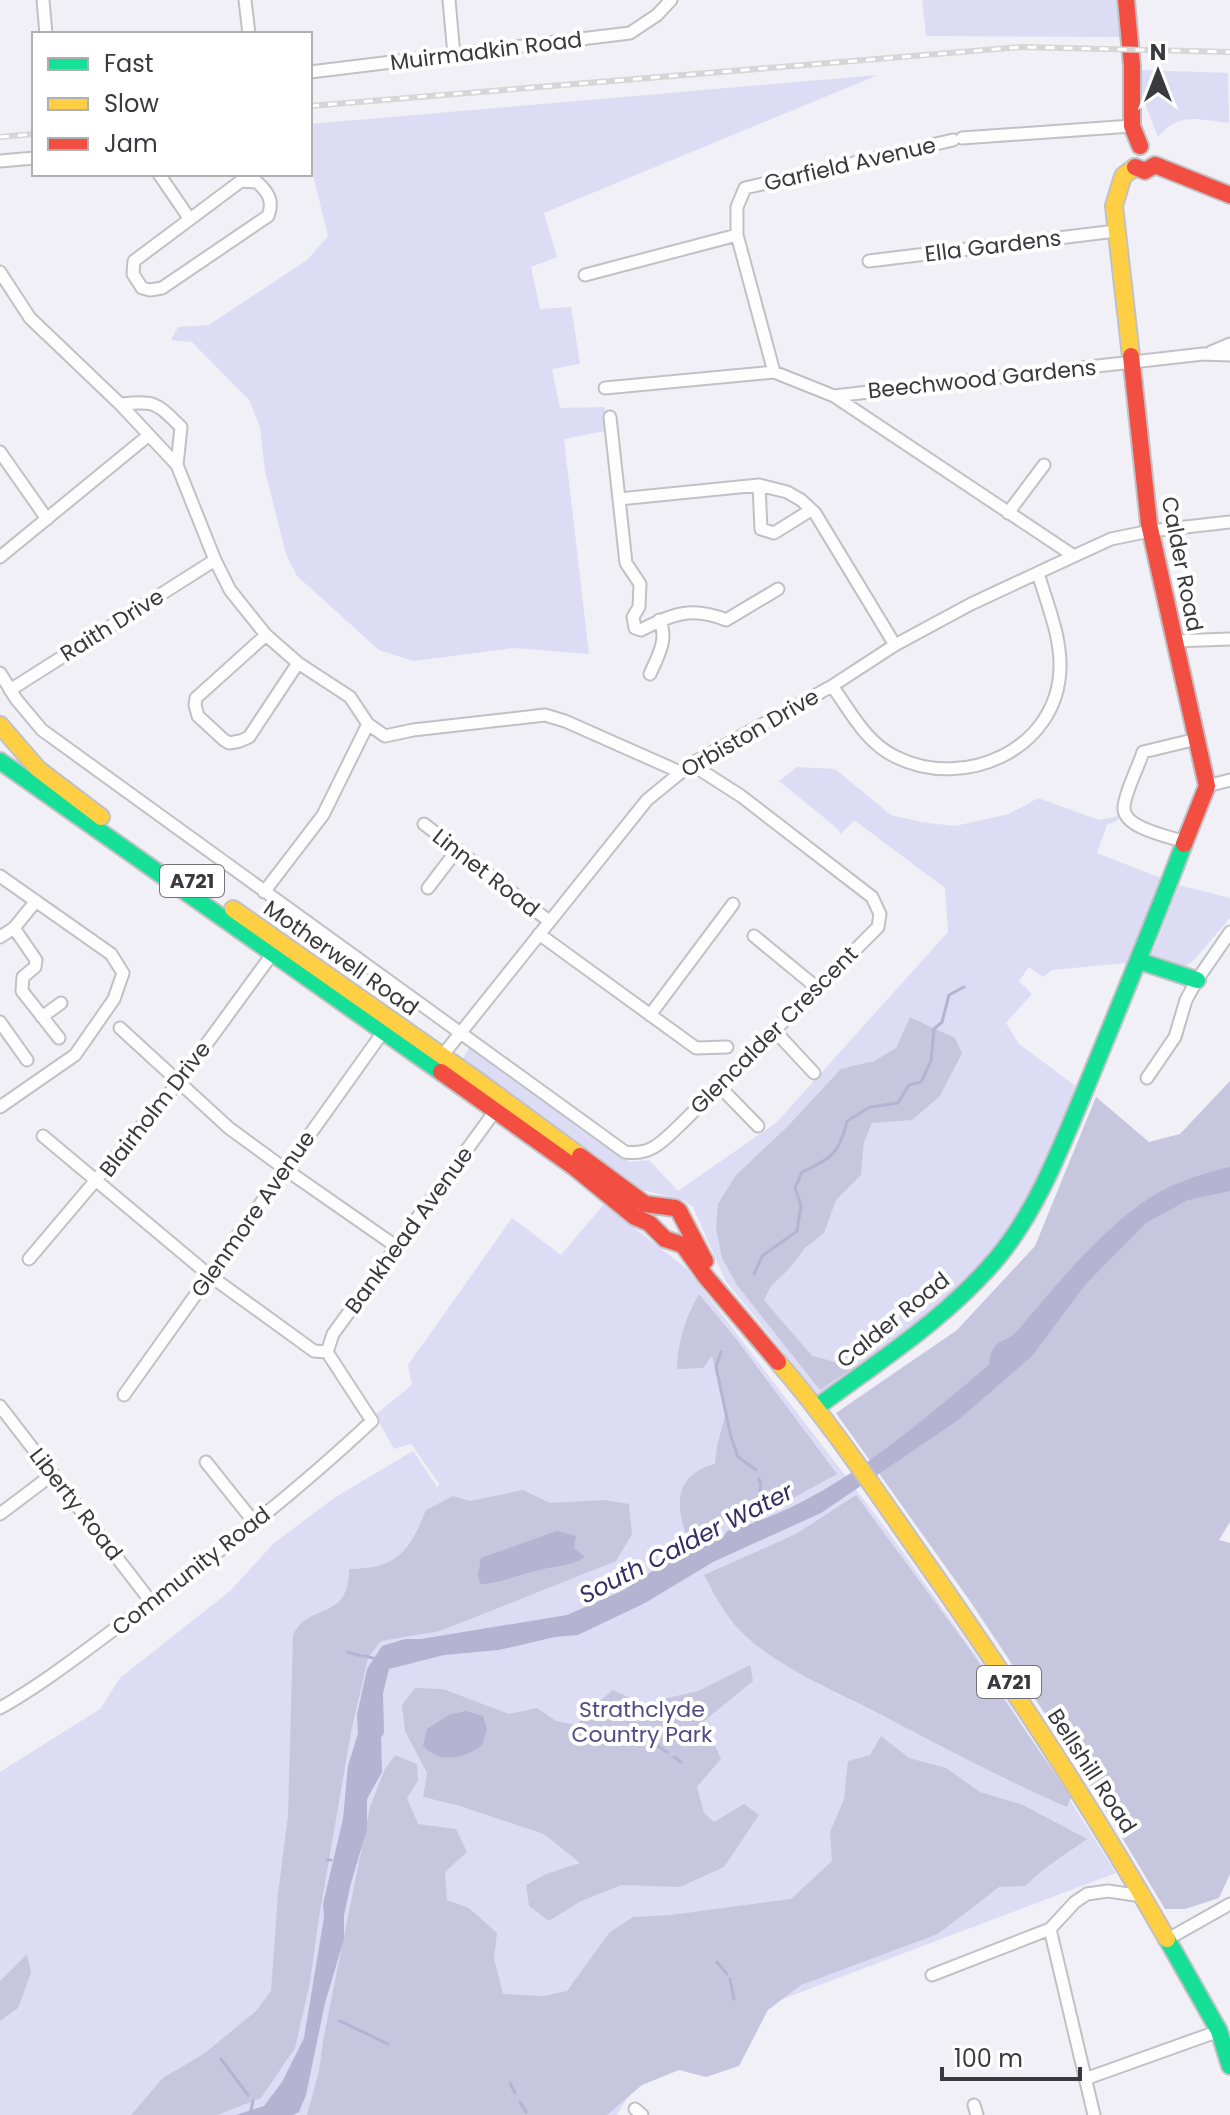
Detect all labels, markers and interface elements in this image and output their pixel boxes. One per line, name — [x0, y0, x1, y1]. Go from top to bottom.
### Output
street label: Muirmadkin Road — [388, 24, 584, 78]
legend — [32, 32, 312, 176]
north arrow — [1118, 32, 1198, 112]
text: N — [1150, 37, 1166, 68]
text: Fast — [104, 47, 154, 80]
text: Slow — [104, 87, 159, 120]
text: Jam — [104, 127, 158, 160]
street label: Garfield Avenue — [761, 129, 939, 199]
street label: Ella Gardens — [923, 222, 1063, 270]
street label: Beechwood Gardens — [866, 352, 1098, 406]
street label: Calder Road — [1154, 494, 1210, 634]
street label: Raith Drive — [54, 581, 170, 669]
street label: Orbiston Drive — [675, 681, 825, 785]
street label: Linnet Road — [426, 821, 546, 925]
road number: A721 — [160, 865, 224, 897]
street label: Motherwell Road — [257, 893, 425, 1023]
street label: Glencalder Crescent — [683, 939, 865, 1121]
street label: Blairholm Drive — [92, 1035, 218, 1183]
street label: Glenmore Avenue — [184, 1124, 322, 1304]
street label: Bankhead Avenue — [338, 1140, 480, 1320]
street label: Calder Road — [830, 1265, 956, 1375]
street label: Liberty Road — [22, 1441, 130, 1567]
water label: South Calder Water — [573, 1474, 800, 1611]
street label: Community Road — [105, 1499, 277, 1643]
road number: A721 — [977, 1666, 1041, 1698]
park label: Strathclyde Country Park — [572, 1694, 713, 1750]
street label: Bellshill Road — [1040, 1703, 1144, 1839]
scale bar — [942, 2031, 1080, 2081]
text: 100 m — [954, 2042, 1023, 2075]

